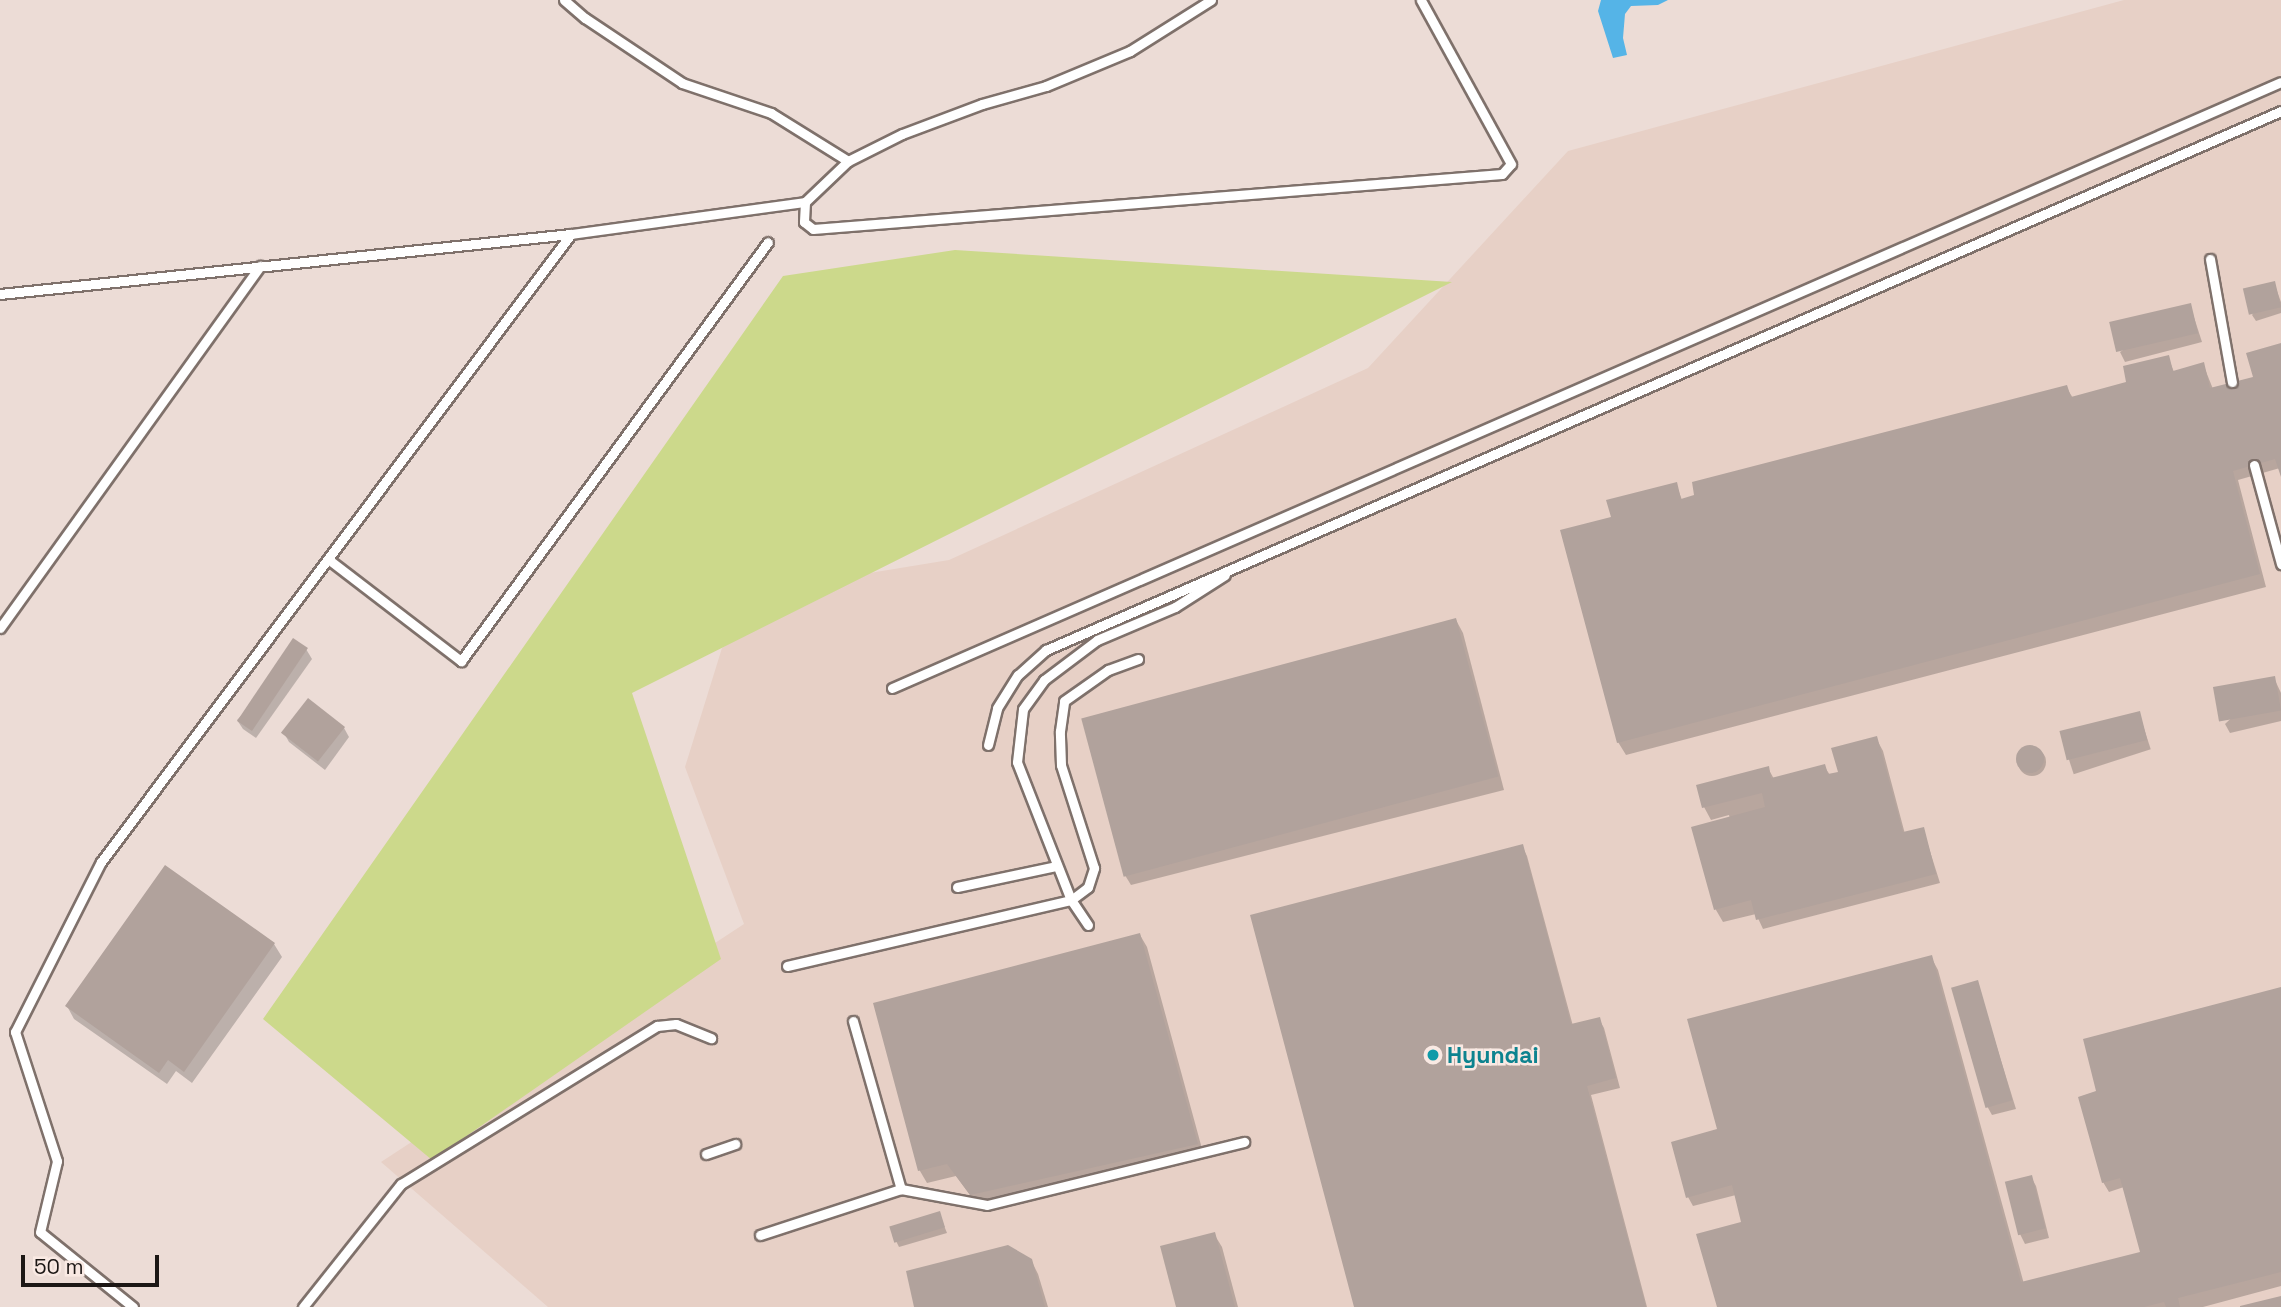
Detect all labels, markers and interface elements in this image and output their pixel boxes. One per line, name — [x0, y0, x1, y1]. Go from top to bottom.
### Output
place label: Hyundai — [1447, 1041, 1539, 1069]
marker: Hyundai — [1425, 1047, 1441, 1063]
scale bar — [24, 1240, 163, 1284]
text: 50 m — [34, 1253, 84, 1280]

